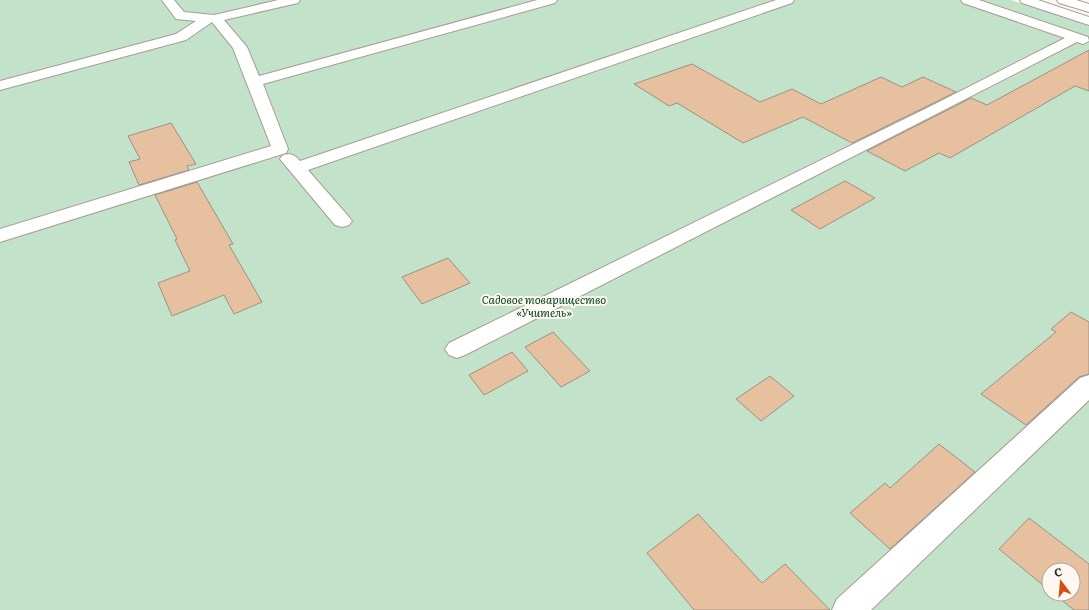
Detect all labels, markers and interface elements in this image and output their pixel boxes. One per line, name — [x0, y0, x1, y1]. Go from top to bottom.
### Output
park label: Садовое товарищество «Учитель» — [482, 291, 606, 320]
north arrow — [1041, 562, 1081, 602]
text: С — [1052, 563, 1064, 580]

